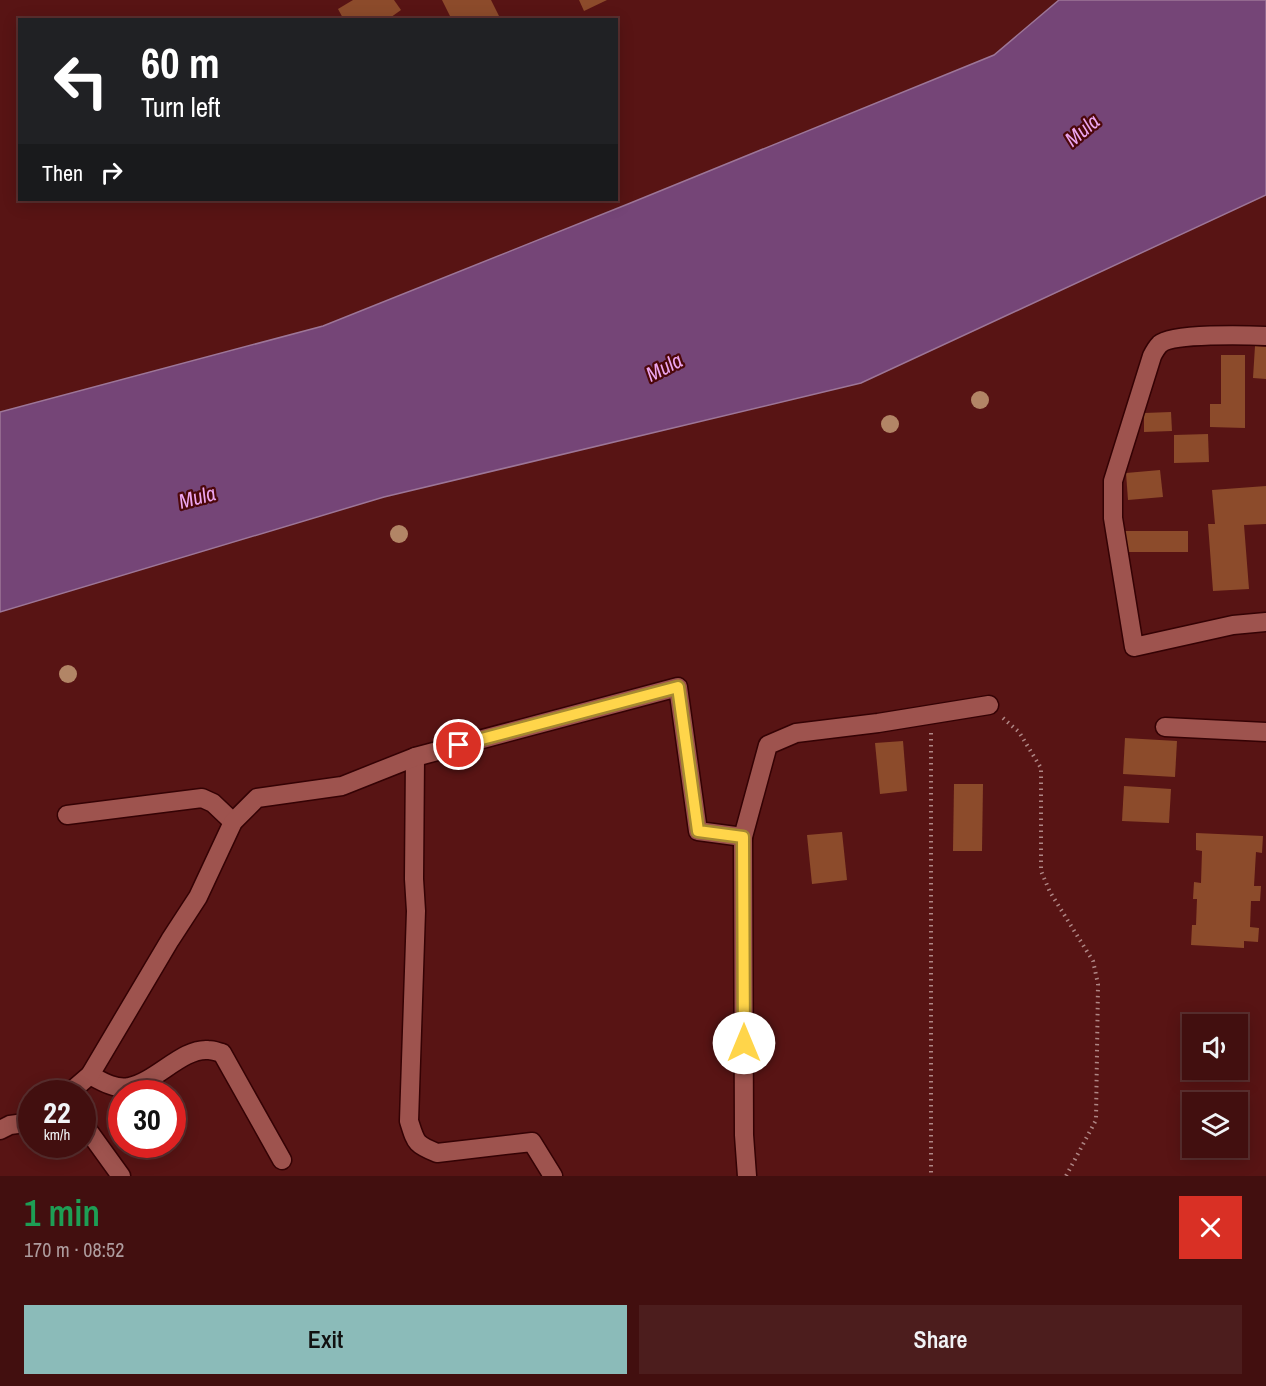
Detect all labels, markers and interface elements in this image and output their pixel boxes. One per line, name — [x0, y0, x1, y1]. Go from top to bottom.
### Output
text: 60 m — [141, 35, 220, 91]
icon: left — [42, 42, 120, 120]
text: Turn left — [141, 89, 220, 125]
water label: Mula — [1058, 107, 1106, 153]
icon: right — [95, 156, 128, 189]
text: Then — [42, 158, 83, 188]
water label: Mula — [641, 346, 687, 388]
water label: Mula — [175, 478, 219, 516]
pin — [433, 719, 484, 770]
icon: arrive — [442, 728, 475, 761]
position arrow — [712, 1011, 776, 1075]
map controls — [1182, 1014, 1248, 1158]
button: sound — [1182, 1014, 1248, 1080]
speed limit sign: 30 — [108, 1080, 186, 1158]
text: 22 — [43, 1092, 71, 1132]
button: layers — [1182, 1092, 1248, 1158]
text: km/h — [44, 1124, 70, 1145]
text: 1 min — [24, 1189, 100, 1237]
button: close — [1179, 1196, 1242, 1259]
text: 170 m · 08:52 — [24, 1236, 124, 1263]
button: Exit — [24, 1305, 627, 1374]
button: Share — [639, 1305, 1242, 1374]

